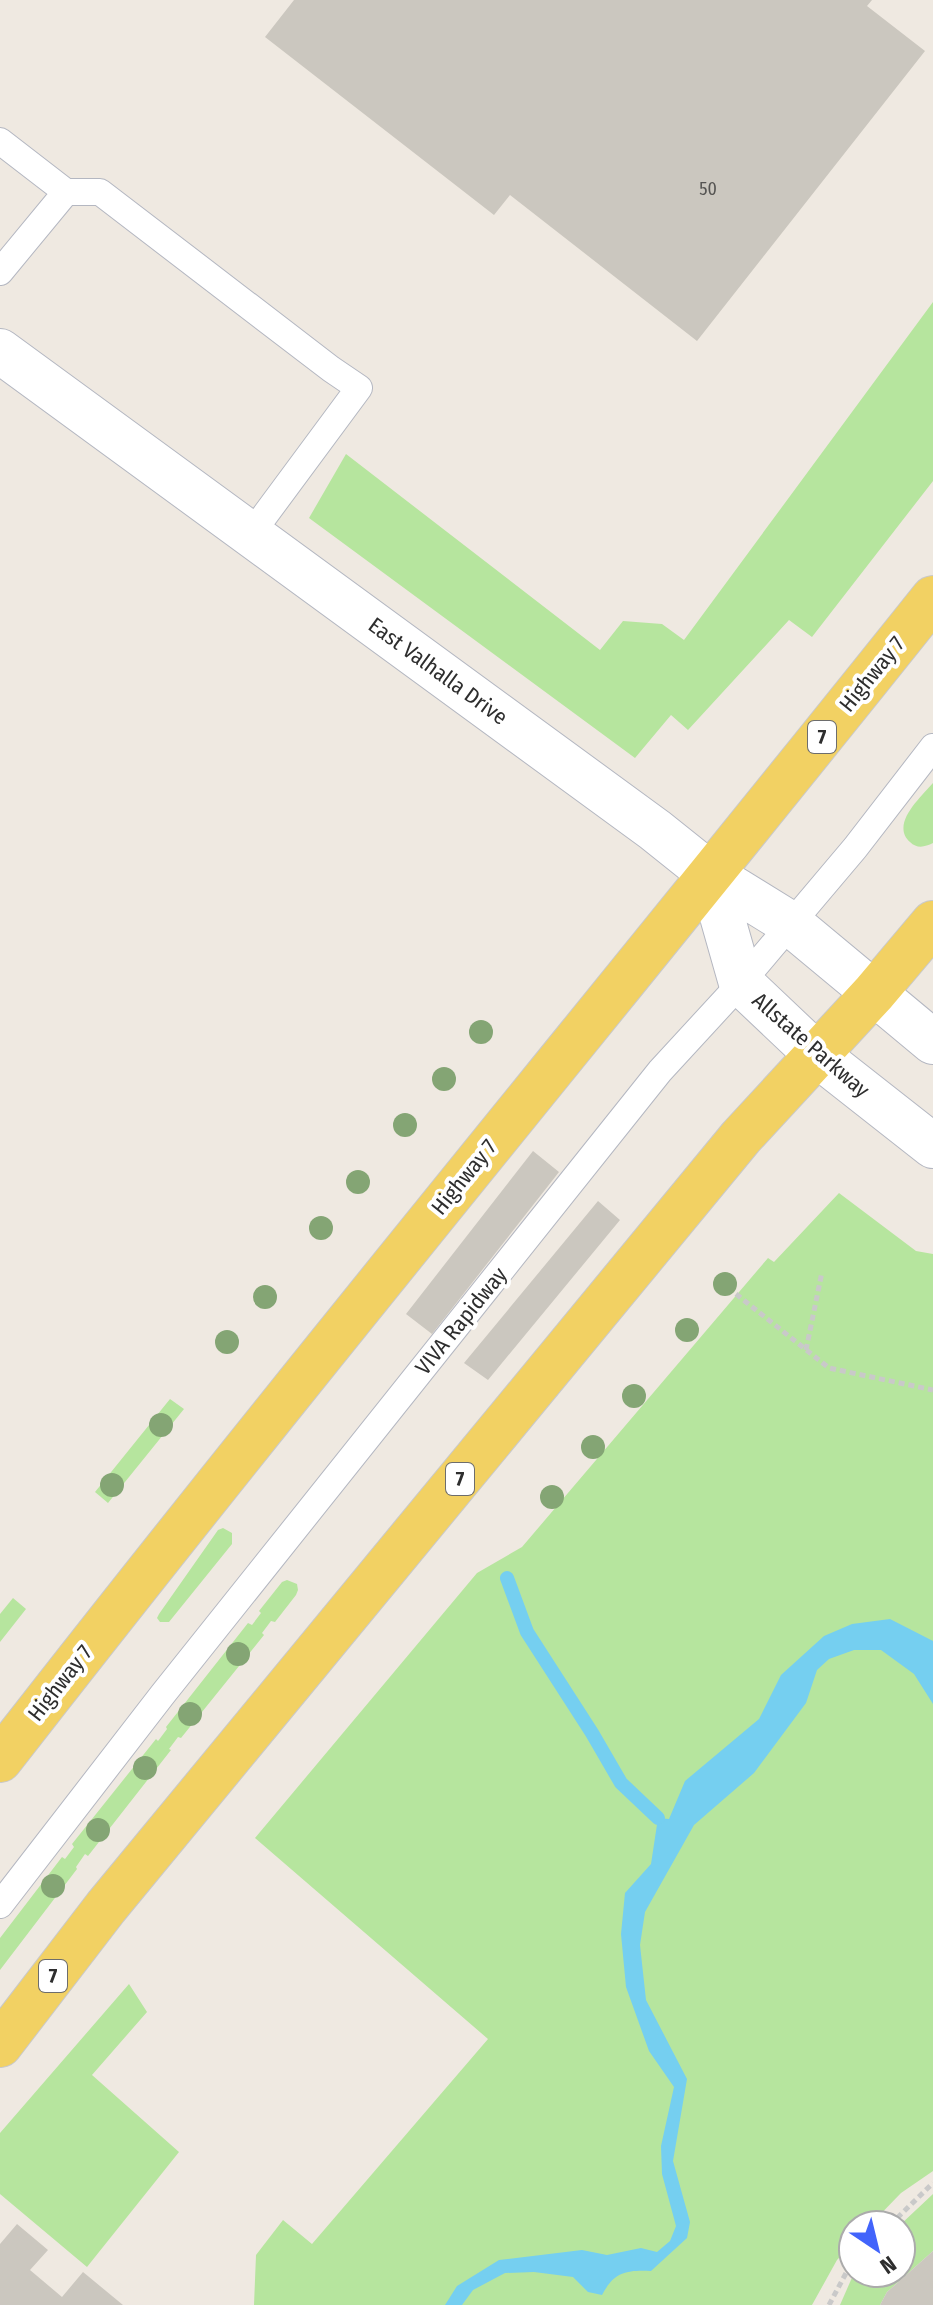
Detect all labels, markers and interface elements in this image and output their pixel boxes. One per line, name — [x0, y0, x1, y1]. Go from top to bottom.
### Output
house number: 50 — [699, 178, 717, 200]
street label: East Valhalla Drive — [363, 611, 513, 731]
street label: Highway 7 — [833, 631, 911, 717]
road number: 7 — [808, 721, 836, 753]
street label: Allstate Parkway — [747, 987, 875, 1103]
street label: Highway 7 — [425, 1134, 503, 1220]
street label: VIVA Rapidway — [409, 1262, 513, 1380]
road number: 7 — [446, 1463, 474, 1495]
street label: Highway 7 — [22, 1639, 98, 1726]
road number: 7 — [39, 1960, 67, 1992]
north arrow — [837, 2209, 917, 2289]
text: N — [875, 2250, 901, 2280]

